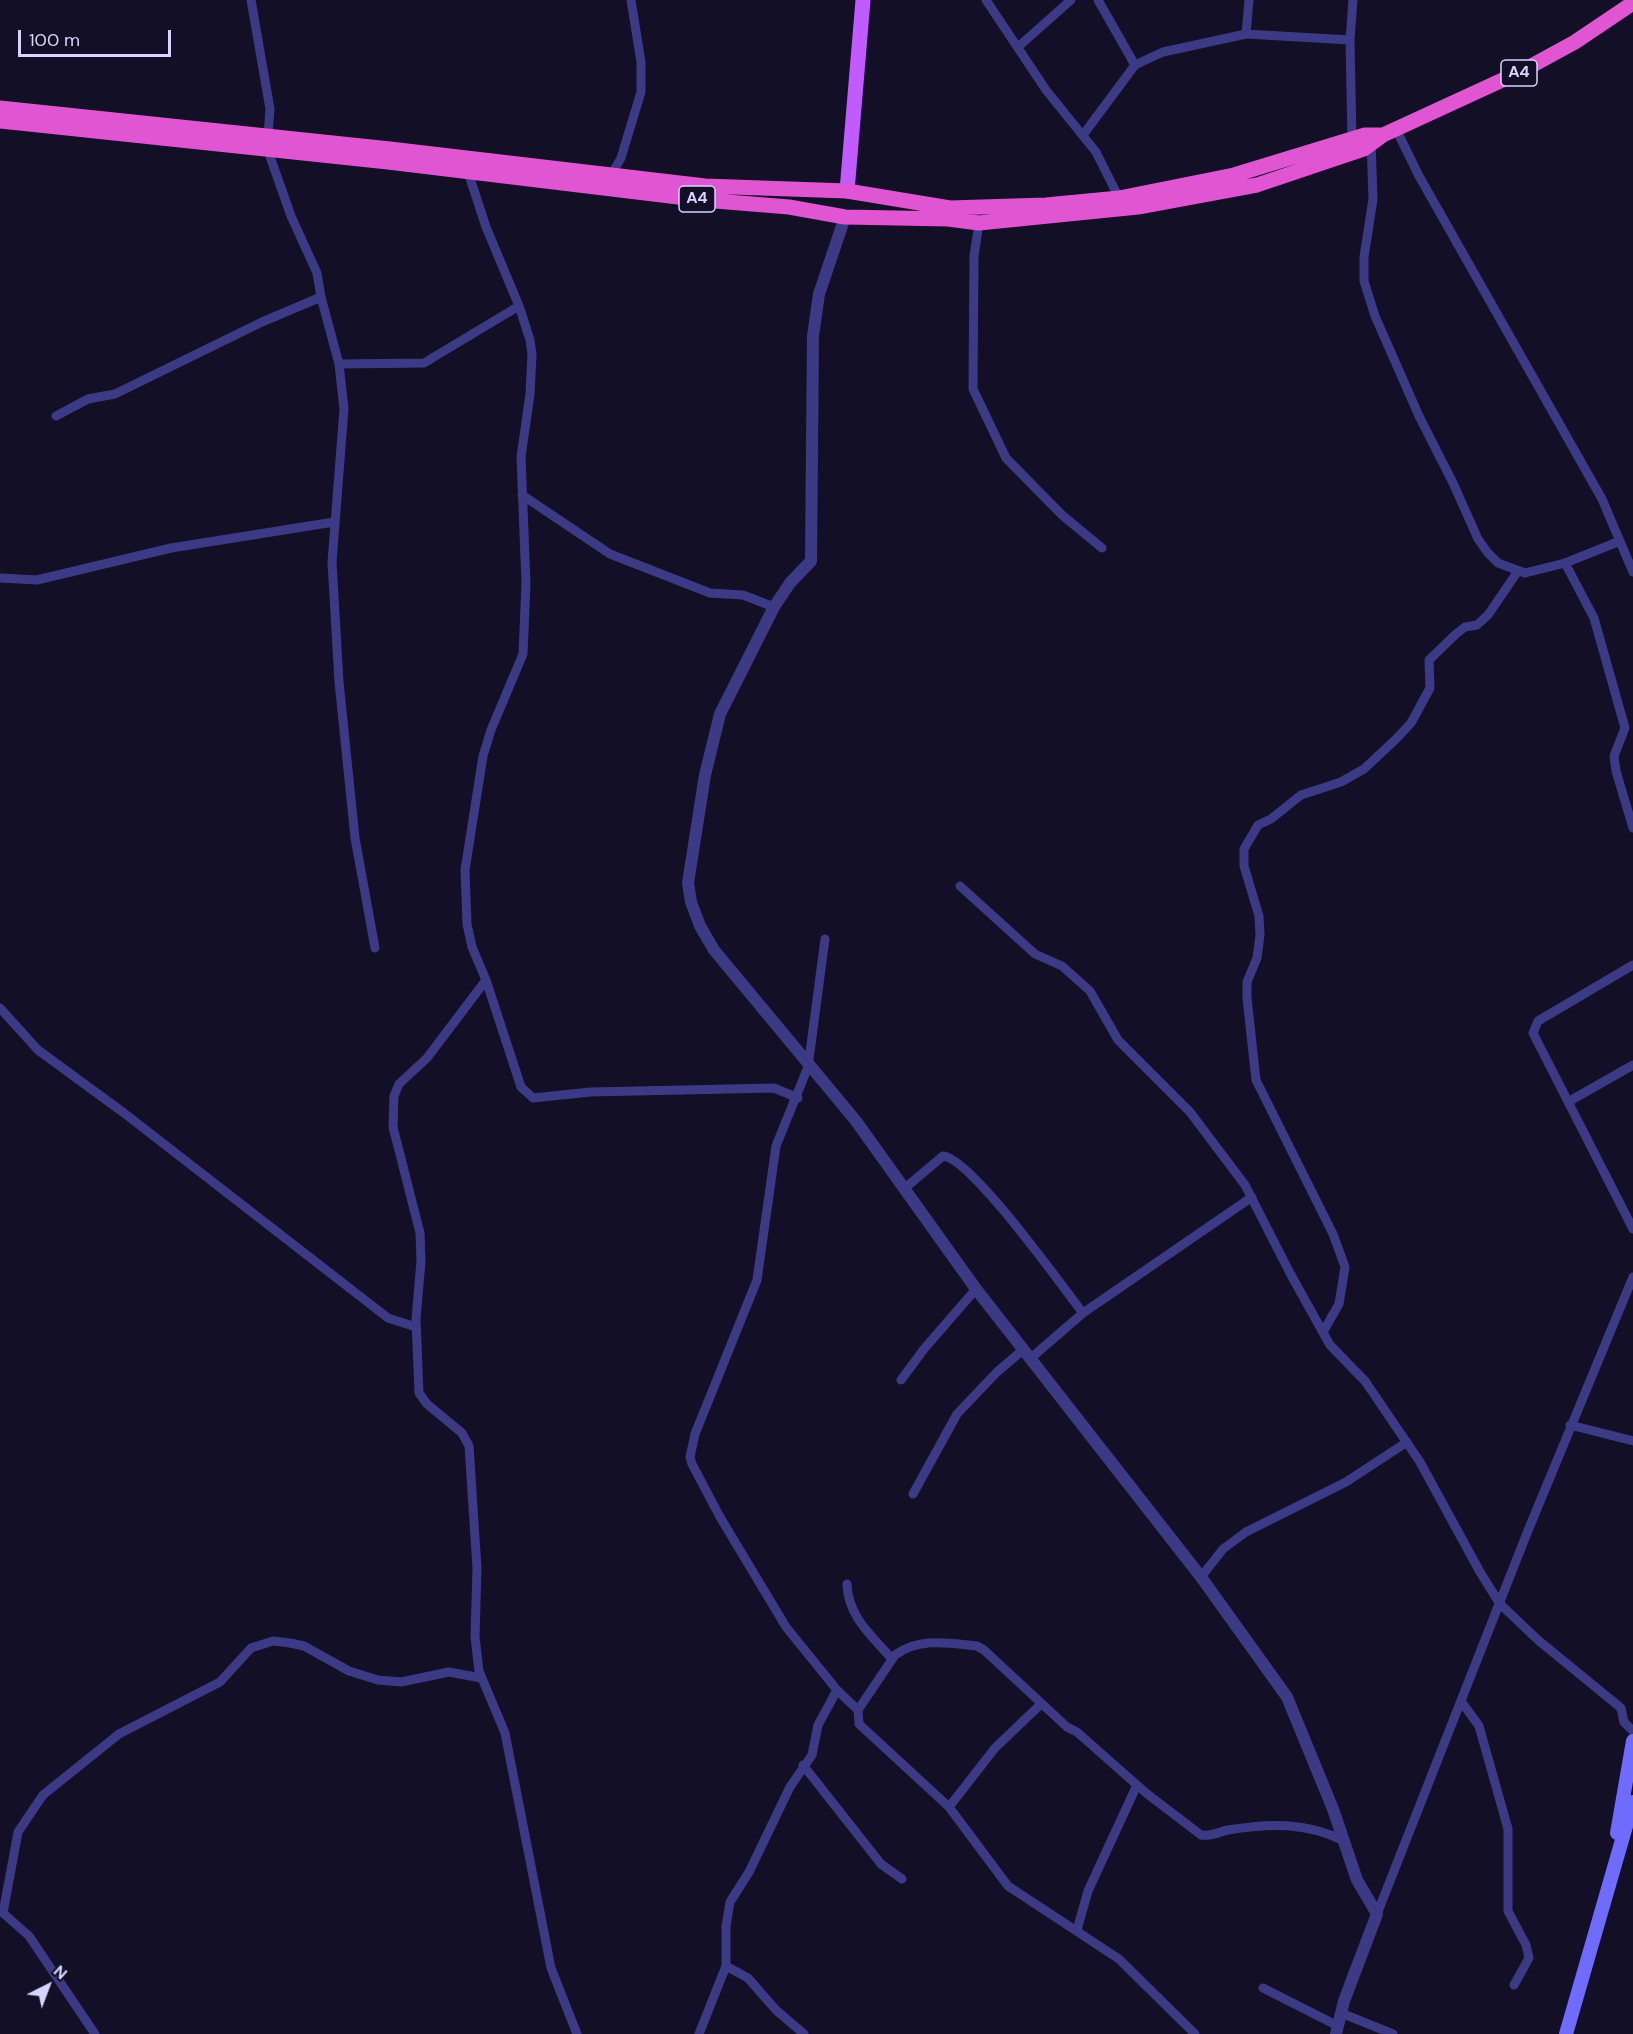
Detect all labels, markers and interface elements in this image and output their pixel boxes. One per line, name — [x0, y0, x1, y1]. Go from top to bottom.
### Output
scale bar — [21, 18, 174, 56]
text: 100 m — [29, 28, 80, 52]
road number: A4 — [1501, 60, 1537, 86]
road number: A4 — [679, 186, 715, 212]
north arrow — [18, 1956, 78, 2016]
text: N — [49, 1961, 72, 1984]

